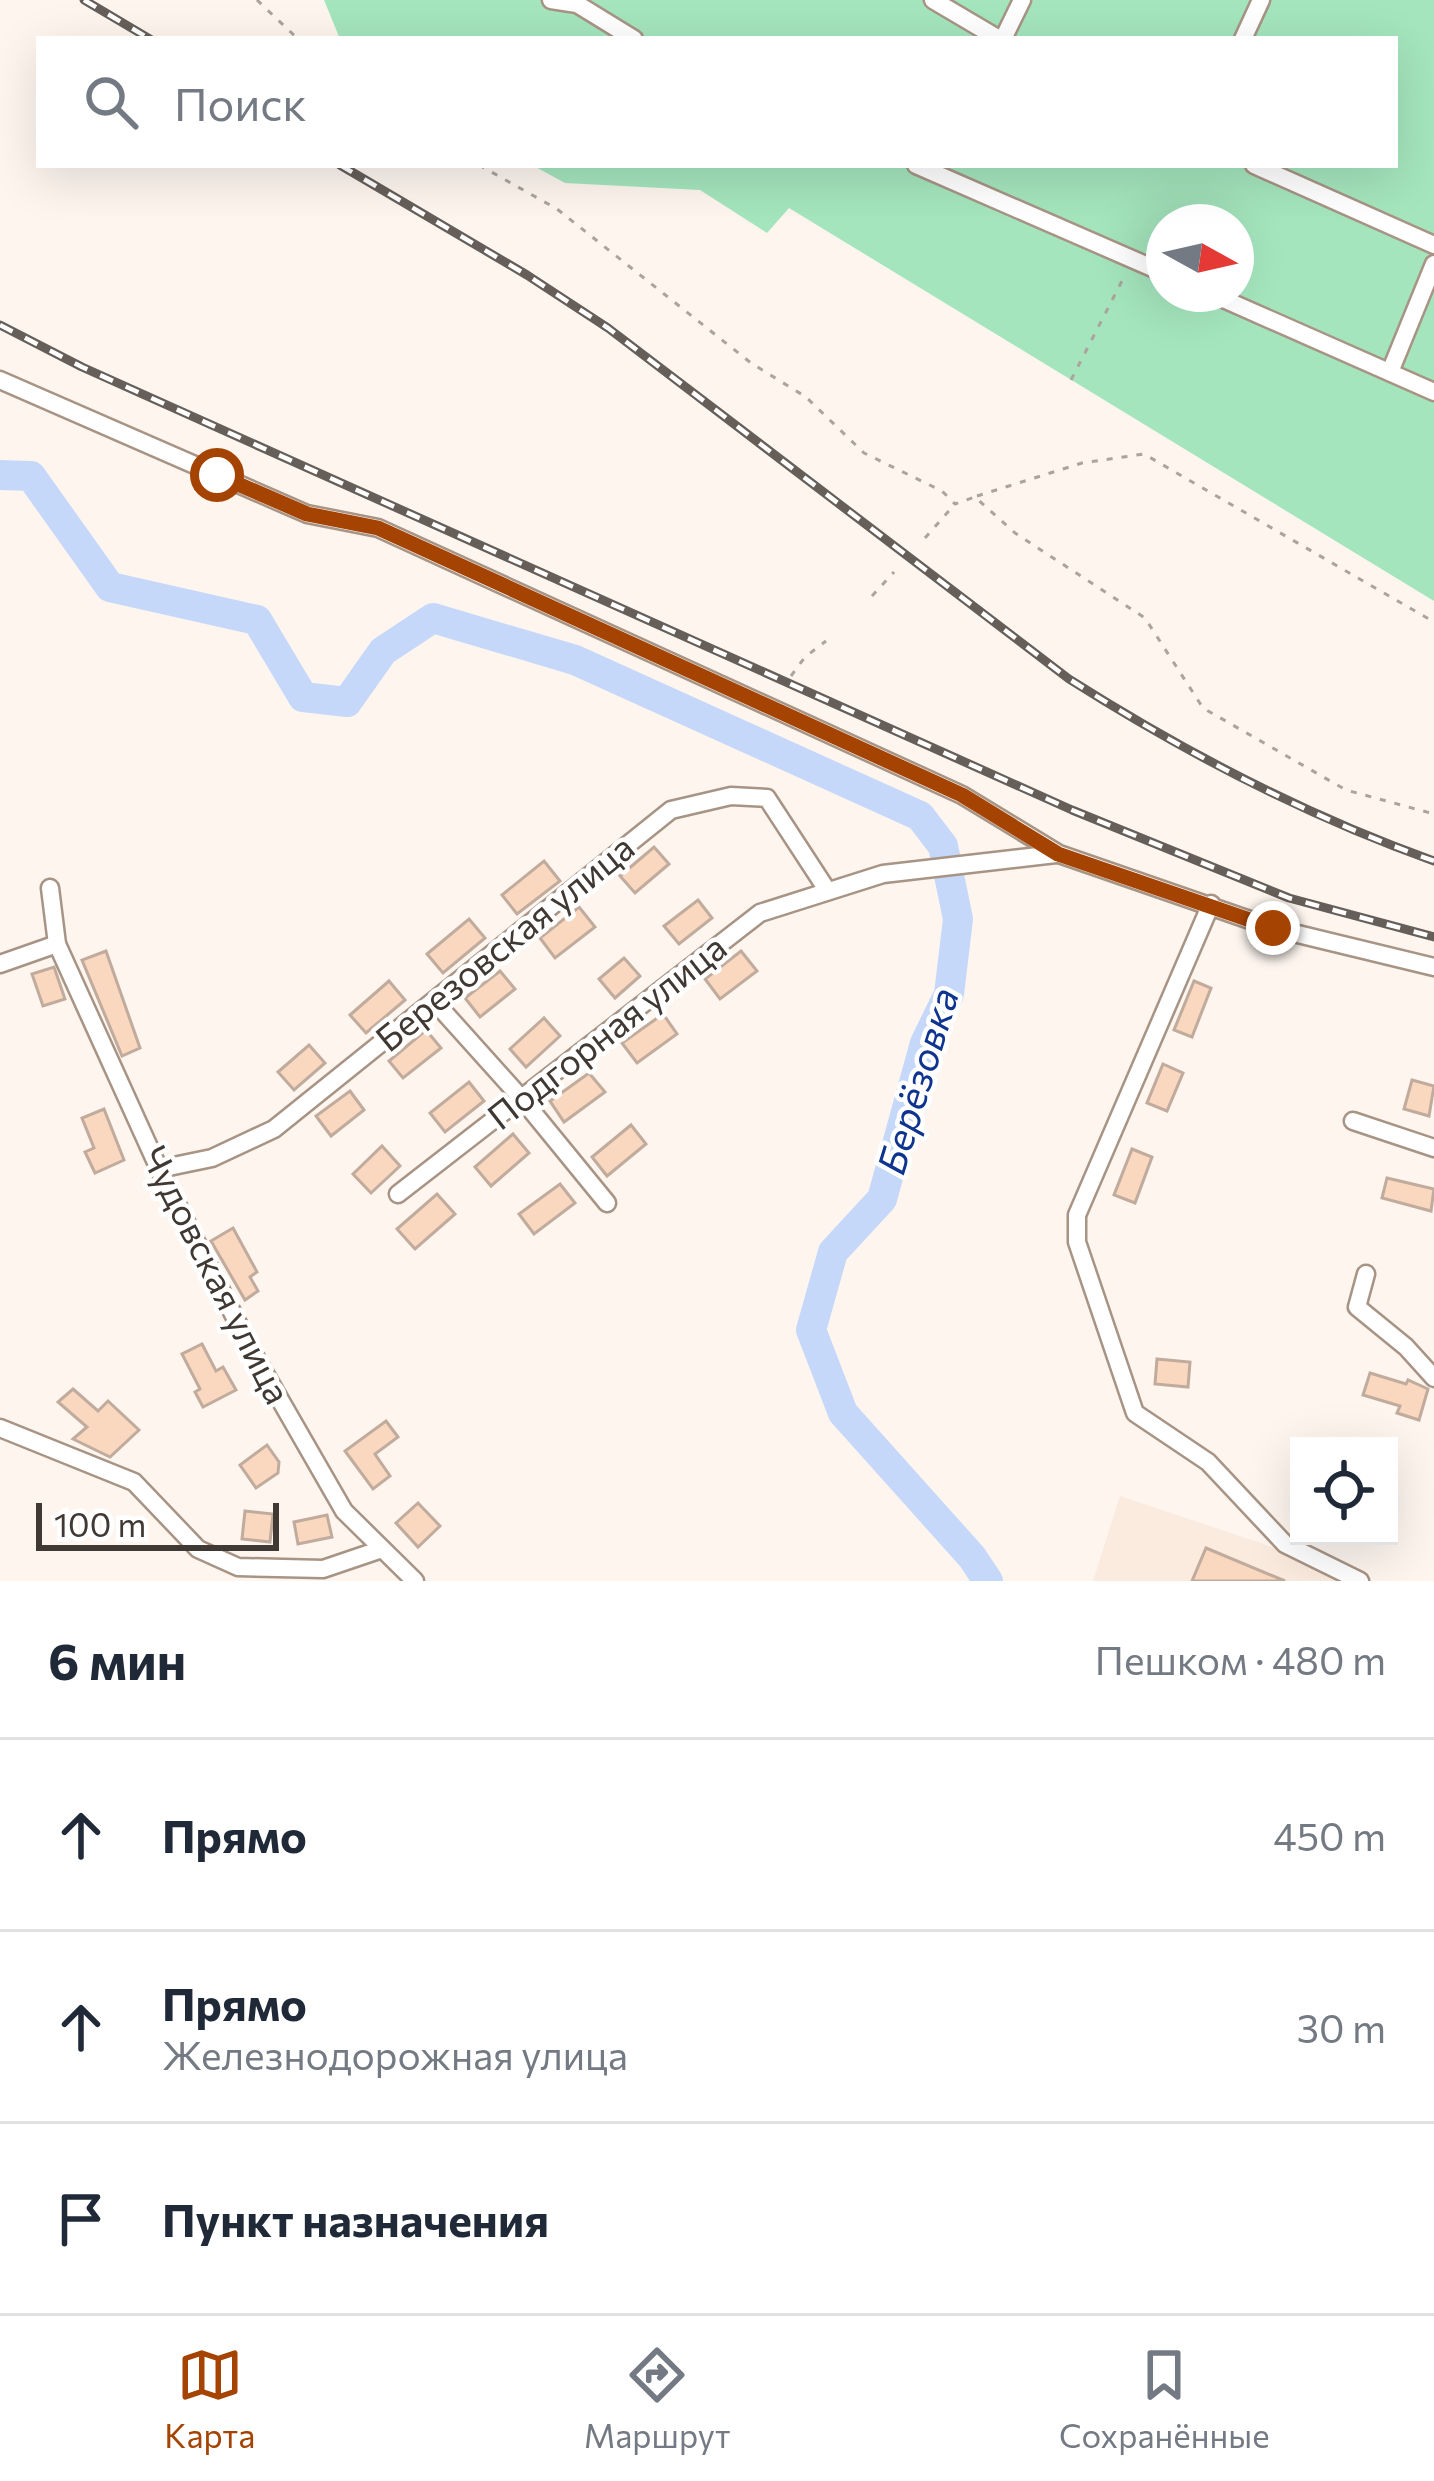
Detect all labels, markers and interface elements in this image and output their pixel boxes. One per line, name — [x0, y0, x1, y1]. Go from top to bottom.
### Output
search box — [36, 36, 1398, 168]
icon: search — [78, 69, 144, 135]
text: Поиск — [174, 75, 307, 130]
north arrow — [1146, 204, 1254, 312]
route start — [190, 448, 244, 502]
street label: Березовская улица — [366, 824, 642, 1059]
route end — [1246, 901, 1300, 955]
street label: Подгорная улица — [478, 924, 734, 1137]
water label: Берёзовка — [865, 981, 967, 1179]
street label: Чудовская улица — [134, 1138, 302, 1410]
map controls — [1290, 1437, 1398, 1545]
button: locate — [1290, 1437, 1398, 1545]
scale bar — [36, 1497, 279, 1550]
text: 100 m — [54, 1503, 146, 1544]
text: 6 мин — [48, 1628, 186, 1691]
text: Пешком · 480 m — [1095, 1635, 1386, 1683]
icon: ahead — [48, 1802, 114, 1868]
text: Прямо — [162, 1807, 307, 1862]
text: 450 m — [1273, 1811, 1386, 1859]
text: Прямо — [162, 1975, 307, 2030]
icon: ahead — [48, 1994, 114, 2060]
text: 30 m — [1297, 2003, 1386, 2051]
text: Железнодорожная улица — [162, 2030, 628, 2078]
icon: arrive — [48, 2186, 114, 2252]
text: Пункт назначения — [162, 2191, 549, 2246]
tab: Карта — [164, 2342, 255, 2455]
tab: Маршрут — [584, 2342, 730, 2455]
tab: Сохранённые — [1059, 2342, 1270, 2455]

